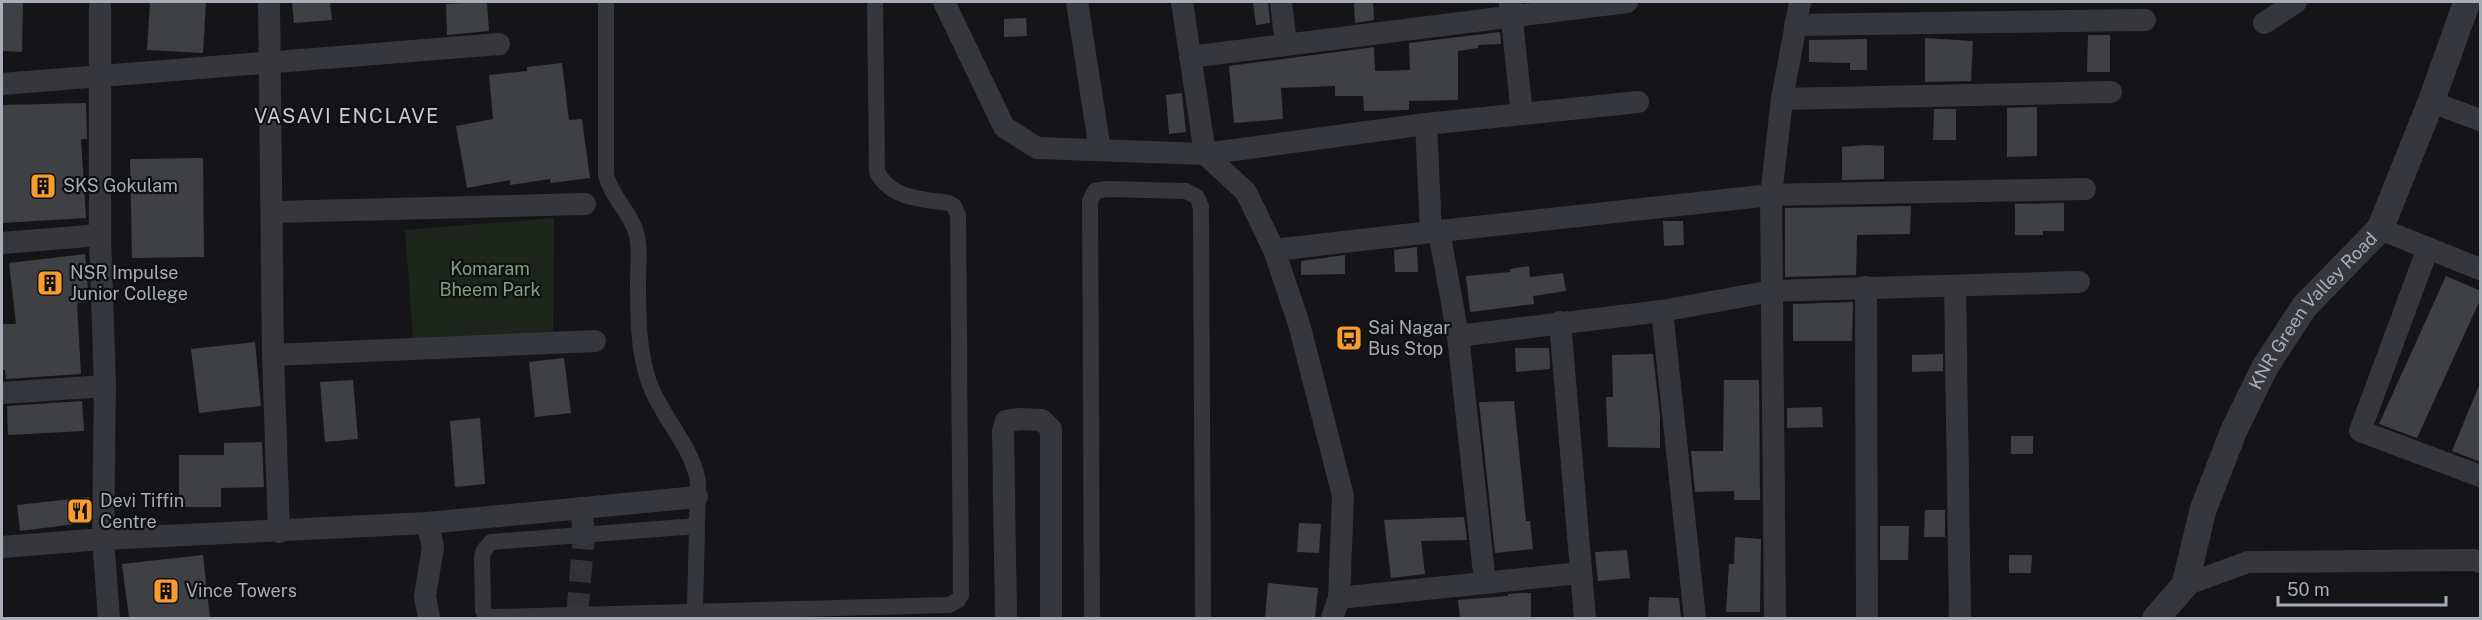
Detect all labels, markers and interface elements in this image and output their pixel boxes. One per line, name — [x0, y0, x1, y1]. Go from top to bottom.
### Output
district label: VASAVI ENCLAVE — [254, 104, 440, 128]
building icon: SKS Gokulam — [28, 171, 58, 201]
place label: SKS Gokulam — [63, 175, 178, 196]
street label: KNR Green Valley Road — [2245, 228, 2381, 393]
park label: Komaram Bheem Park — [439, 258, 541, 300]
place label: NSR Impulse Junior College — [70, 262, 188, 304]
building icon: NSR Impulse Junior College — [35, 268, 65, 298]
place label: Sai Nagar Bus Stop — [1368, 317, 1450, 359]
bus stop icon: Sai Nagar Bus Stop — [1334, 323, 1364, 353]
place label: Devi Tiffin Centre — [100, 490, 184, 532]
restaurant icon: Devi Tiffin Centre — [65, 496, 95, 526]
scale bar — [2278, 569, 2446, 607]
building icon: Vince Towers — [151, 576, 181, 606]
text: 50 m — [2287, 579, 2330, 600]
place label: Vince Towers — [186, 580, 297, 601]

